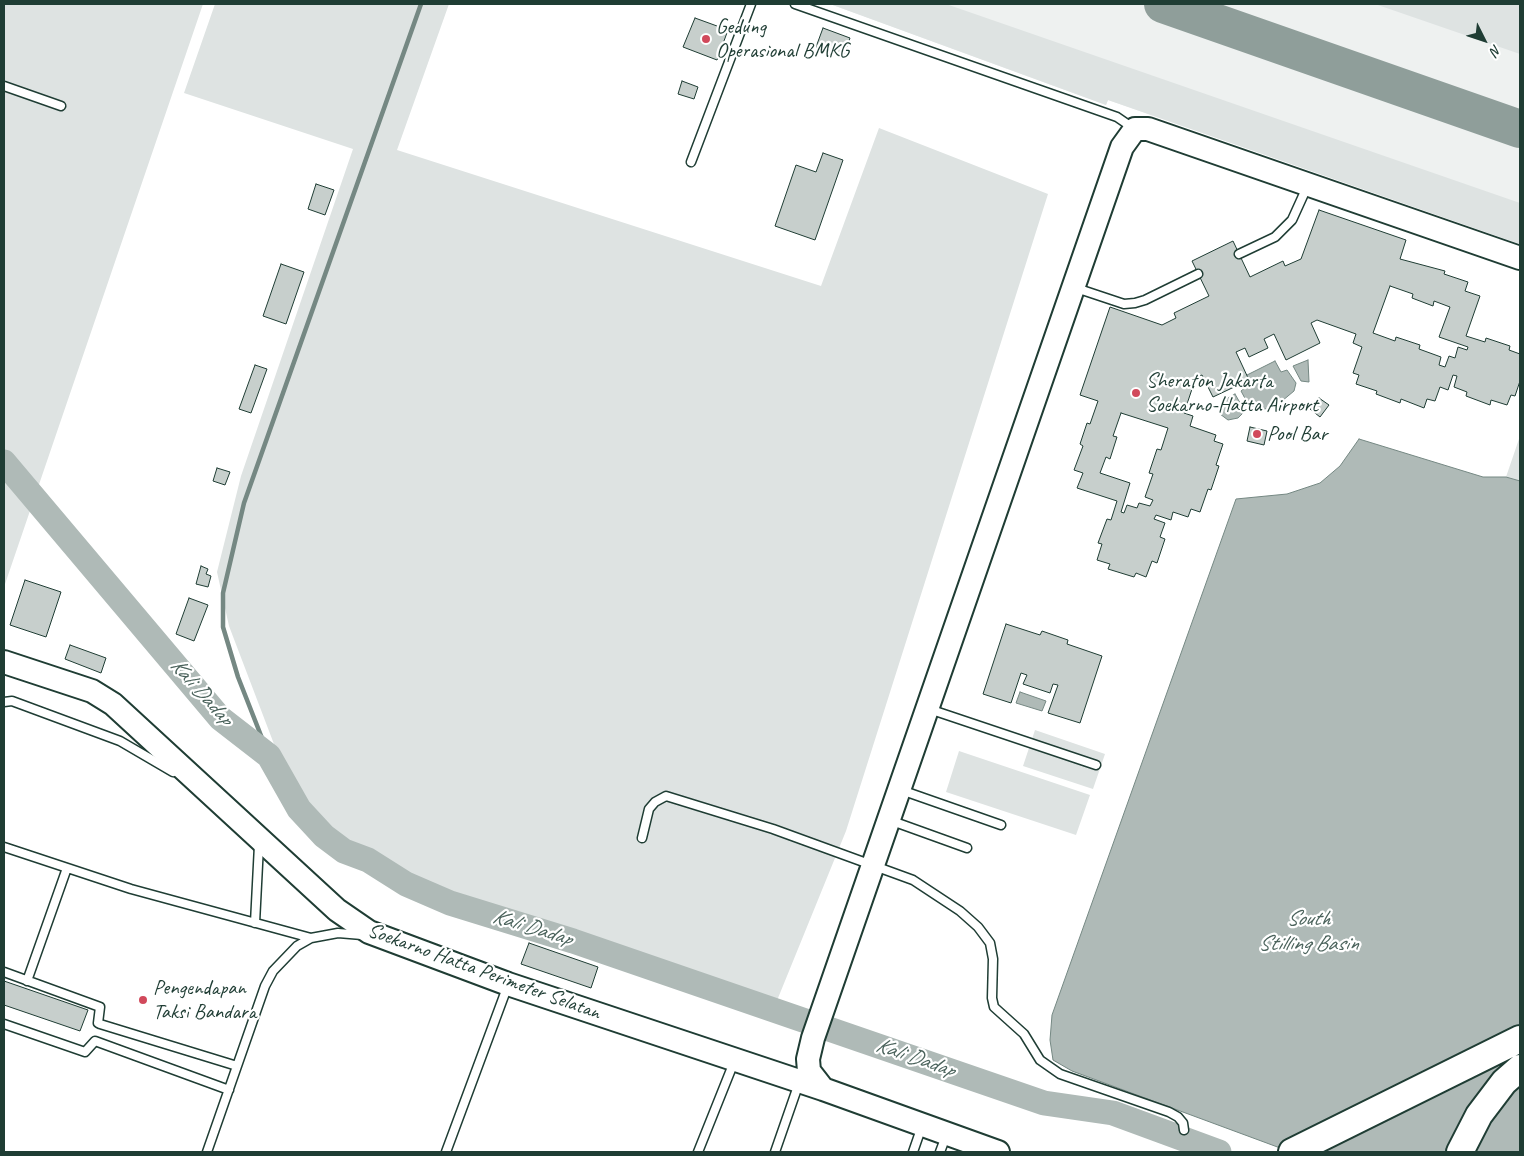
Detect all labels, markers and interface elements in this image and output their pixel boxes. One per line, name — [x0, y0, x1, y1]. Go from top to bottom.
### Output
place label: Gedung Operasional BMKG — [716, 14, 849, 64]
north arrow — [1459, 15, 1509, 65]
marker: Gedung Operasional BMKG — [700, 33, 712, 45]
text: N — [1486, 41, 1505, 59]
place label: Sheraton Jakarta Soekarno-Hatta Airport — [1146, 368, 1318, 418]
marker: Sheraton Jakarta Soekarno-Hatta Airport — [1130, 387, 1142, 399]
place label: Pool Bar — [1267, 421, 1327, 447]
marker: Pool Bar — [1251, 428, 1263, 440]
water label: Kali Dadap — [164, 653, 238, 731]
water label: Kali Dadap — [489, 904, 575, 952]
water label: South Stilling Basin — [1258, 906, 1358, 958]
street label: Soekarno Hatta Perimeter Selatan — [364, 918, 604, 1026]
place label: Pengendapan Taksi Bandara — [153, 975, 256, 1025]
marker: Pengendapan Taksi Bandara — [137, 994, 149, 1006]
water label: Kali Dadap — [872, 1032, 958, 1084]

